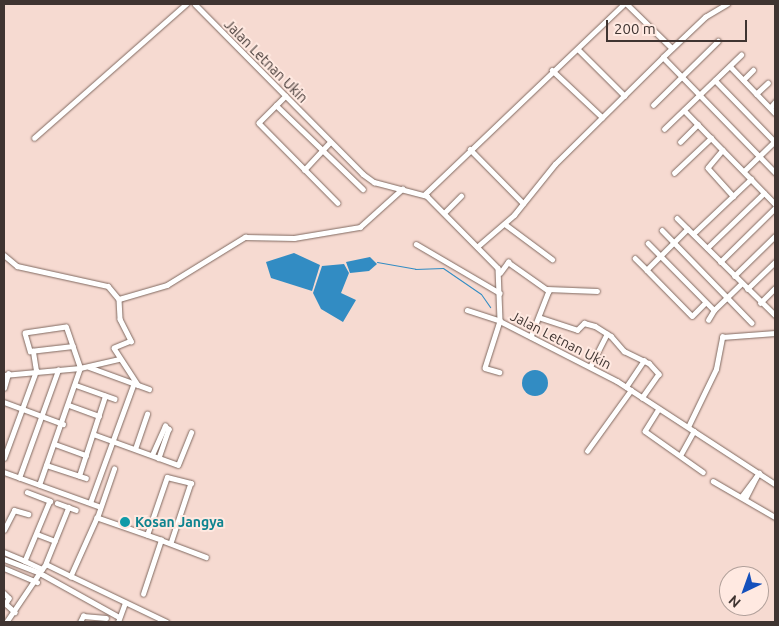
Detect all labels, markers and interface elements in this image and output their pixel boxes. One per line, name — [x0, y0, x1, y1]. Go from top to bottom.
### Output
scale bar — [609, 10, 750, 42]
street label: Jalan Letnan Ukin — [221, 16, 311, 106]
text: 200 m — [614, 20, 656, 37]
street label: Jalan Letnan Ukin — [508, 307, 614, 373]
place label: Kosan Jangya — [135, 514, 224, 530]
marker: Kosan Jangya — [119, 516, 131, 528]
north arrow — [719, 566, 769, 616]
text: N — [725, 592, 744, 611]

